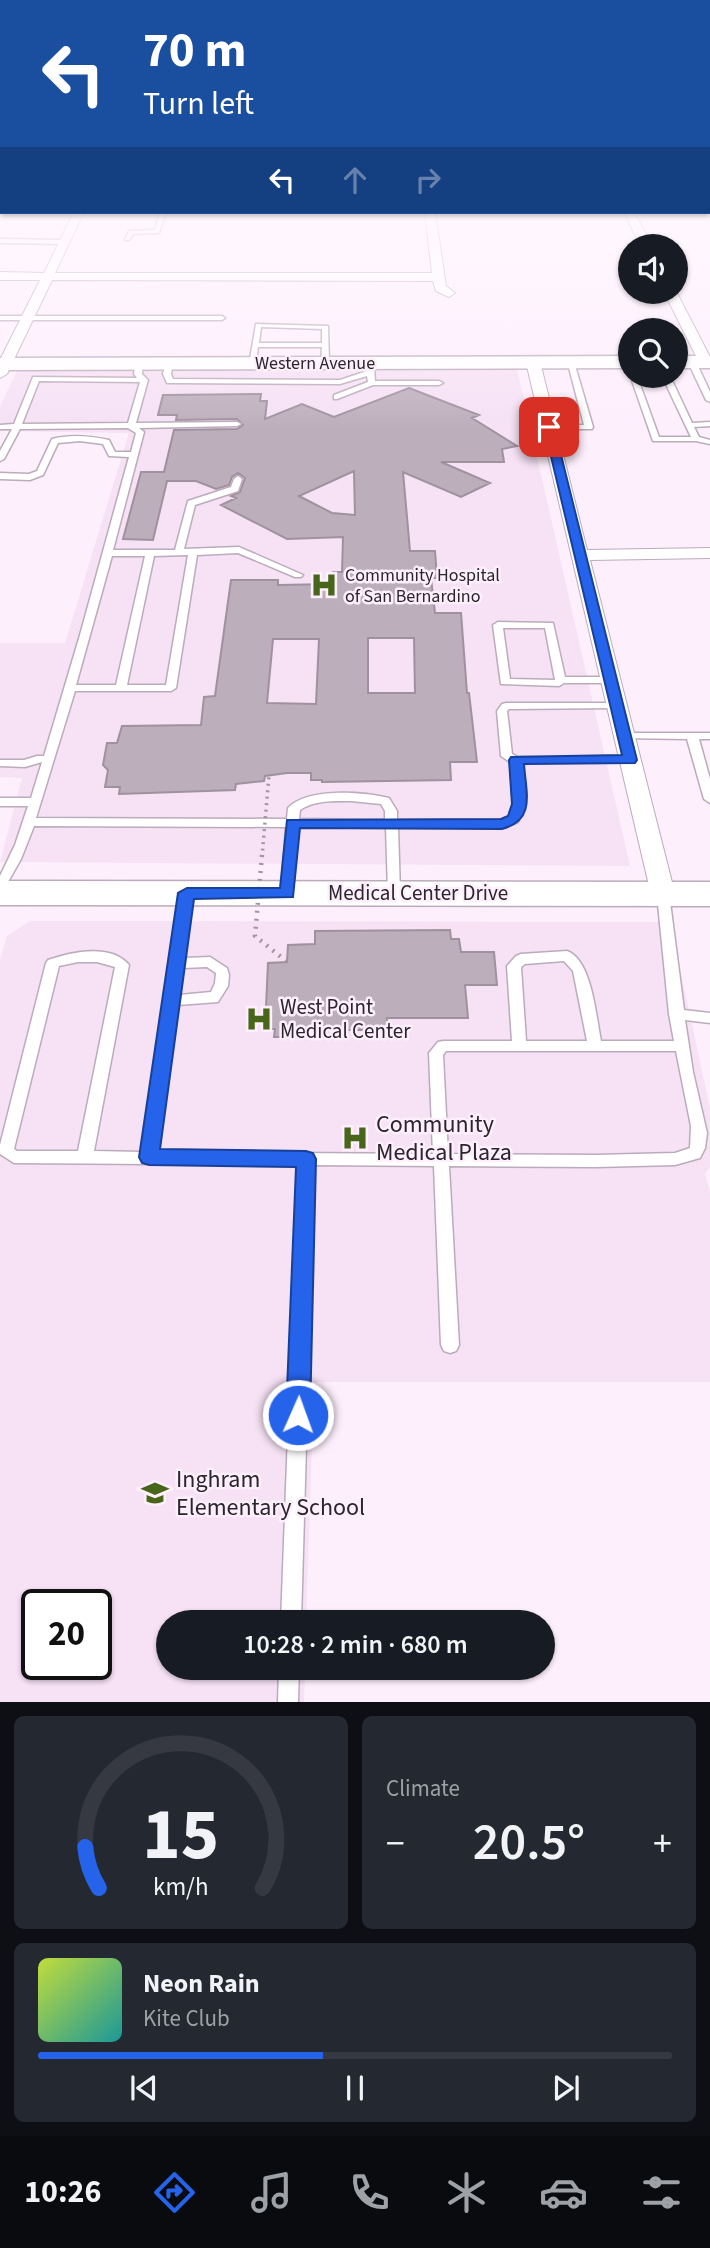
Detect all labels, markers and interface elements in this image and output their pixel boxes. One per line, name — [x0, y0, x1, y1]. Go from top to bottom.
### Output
text: 70 m — [143, 16, 247, 86]
icon: left — [28, 28, 119, 119]
text: Turn left — [143, 81, 254, 127]
icon: left — [263, 161, 301, 199]
icon: ahead — [336, 161, 374, 199]
icon: right — [409, 161, 447, 199]
map controls — [618, 234, 688, 388]
button: sound — [618, 234, 688, 304]
button: search — [618, 318, 688, 388]
street label: Western Avenue — [255, 351, 375, 376]
pin — [519, 397, 579, 457]
icon: arrive — [530, 408, 568, 446]
place label: Community Hospital of San Bernardino — [345, 563, 500, 609]
hospital icon: Community Hospital of San Bernardino — [309, 570, 339, 600]
street label: Medical Center Drive — [328, 878, 508, 908]
place label: West Point Medical Center — [280, 992, 411, 1046]
hospital icon: West Point Medical Center — [244, 1004, 274, 1034]
place label: Community Medical Plaza — [376, 1107, 512, 1170]
hospital icon: Community Medical Plaza — [340, 1123, 370, 1153]
position arrow — [261, 1378, 335, 1452]
place label: Inghram Elementary School — [176, 1462, 365, 1525]
school or university icon: Inghram Elementary School — [140, 1478, 170, 1508]
speed limit sign: 20 — [21, 1589, 112, 1680]
text: 10:28 · 2 min · 680 m — [243, 1626, 468, 1663]
text: Climate — [386, 1772, 460, 1805]
text: 15 — [143, 1784, 219, 1888]
text: 20.5° — [473, 1806, 585, 1880]
text: − — [386, 1817, 405, 1871]
text: + — [653, 1817, 672, 1871]
text: km/h — [153, 1869, 209, 1905]
text: Neon Rain — [143, 1965, 260, 2002]
text: Kite Club — [143, 2002, 230, 2035]
icon: previous — [125, 2069, 163, 2107]
icon: pause — [336, 2069, 374, 2107]
icon: next — [547, 2069, 585, 2107]
icon: directions — [150, 2168, 199, 2217]
icon: music — [247, 2168, 296, 2217]
icon: phone — [345, 2168, 394, 2217]
icon: climate — [442, 2168, 491, 2217]
icon: car — [539, 2168, 588, 2217]
icon: filters — [637, 2168, 686, 2217]
text: 10:26 — [24, 2169, 101, 2215]

